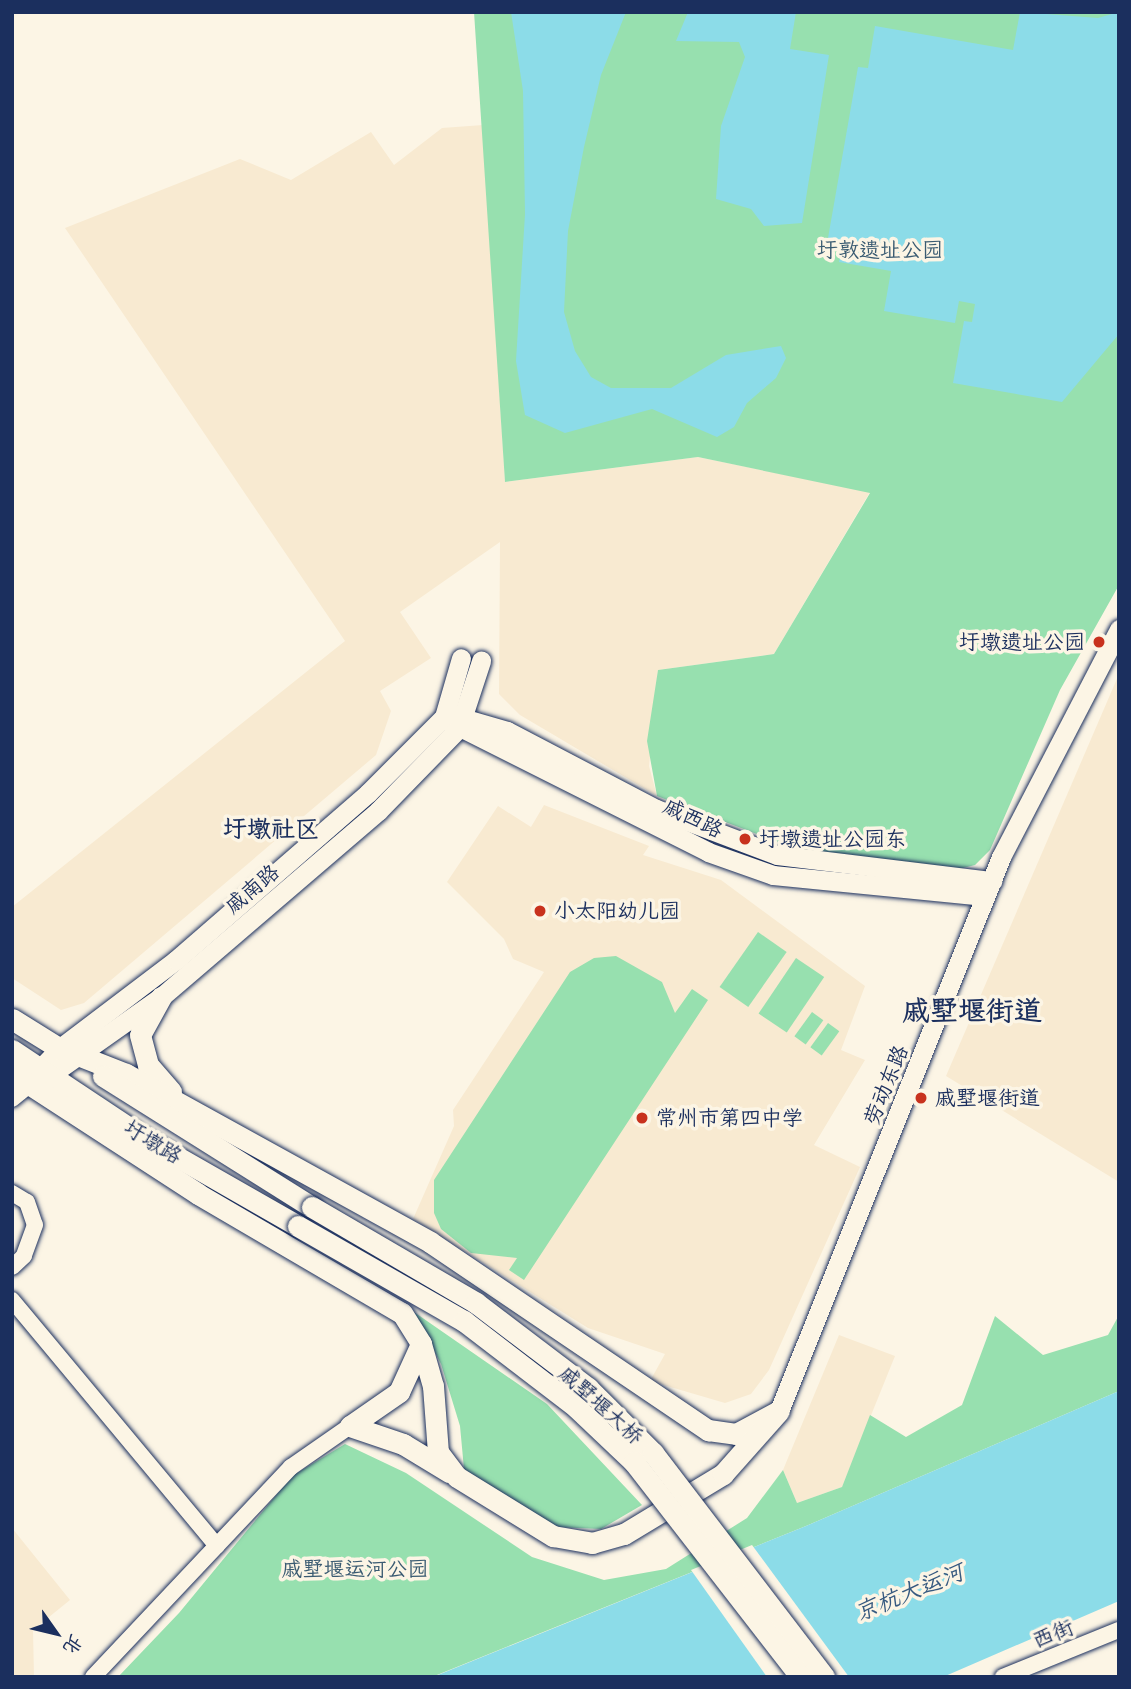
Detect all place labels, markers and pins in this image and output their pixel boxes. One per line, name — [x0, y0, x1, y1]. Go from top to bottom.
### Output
place label: 圩墩遗址公园 — [959, 629, 1085, 655]
marker: 圩墩遗址公园 — [1091, 634, 1107, 650]
place label: 圩墩遗址公园东 — [759, 826, 906, 852]
marker: 圩墩遗址公园东 — [737, 831, 753, 847]
place label: 小太阳幼儿园 — [554, 898, 680, 924]
marker: 小太阳幼儿园 — [532, 903, 548, 919]
place label: 戚墅堰街道 — [935, 1085, 1040, 1111]
marker: 戚墅堰街道 — [913, 1090, 929, 1106]
place label: 常州市第四中学 — [656, 1105, 803, 1131]
marker: 常州市第四中学 — [634, 1110, 650, 1126]

